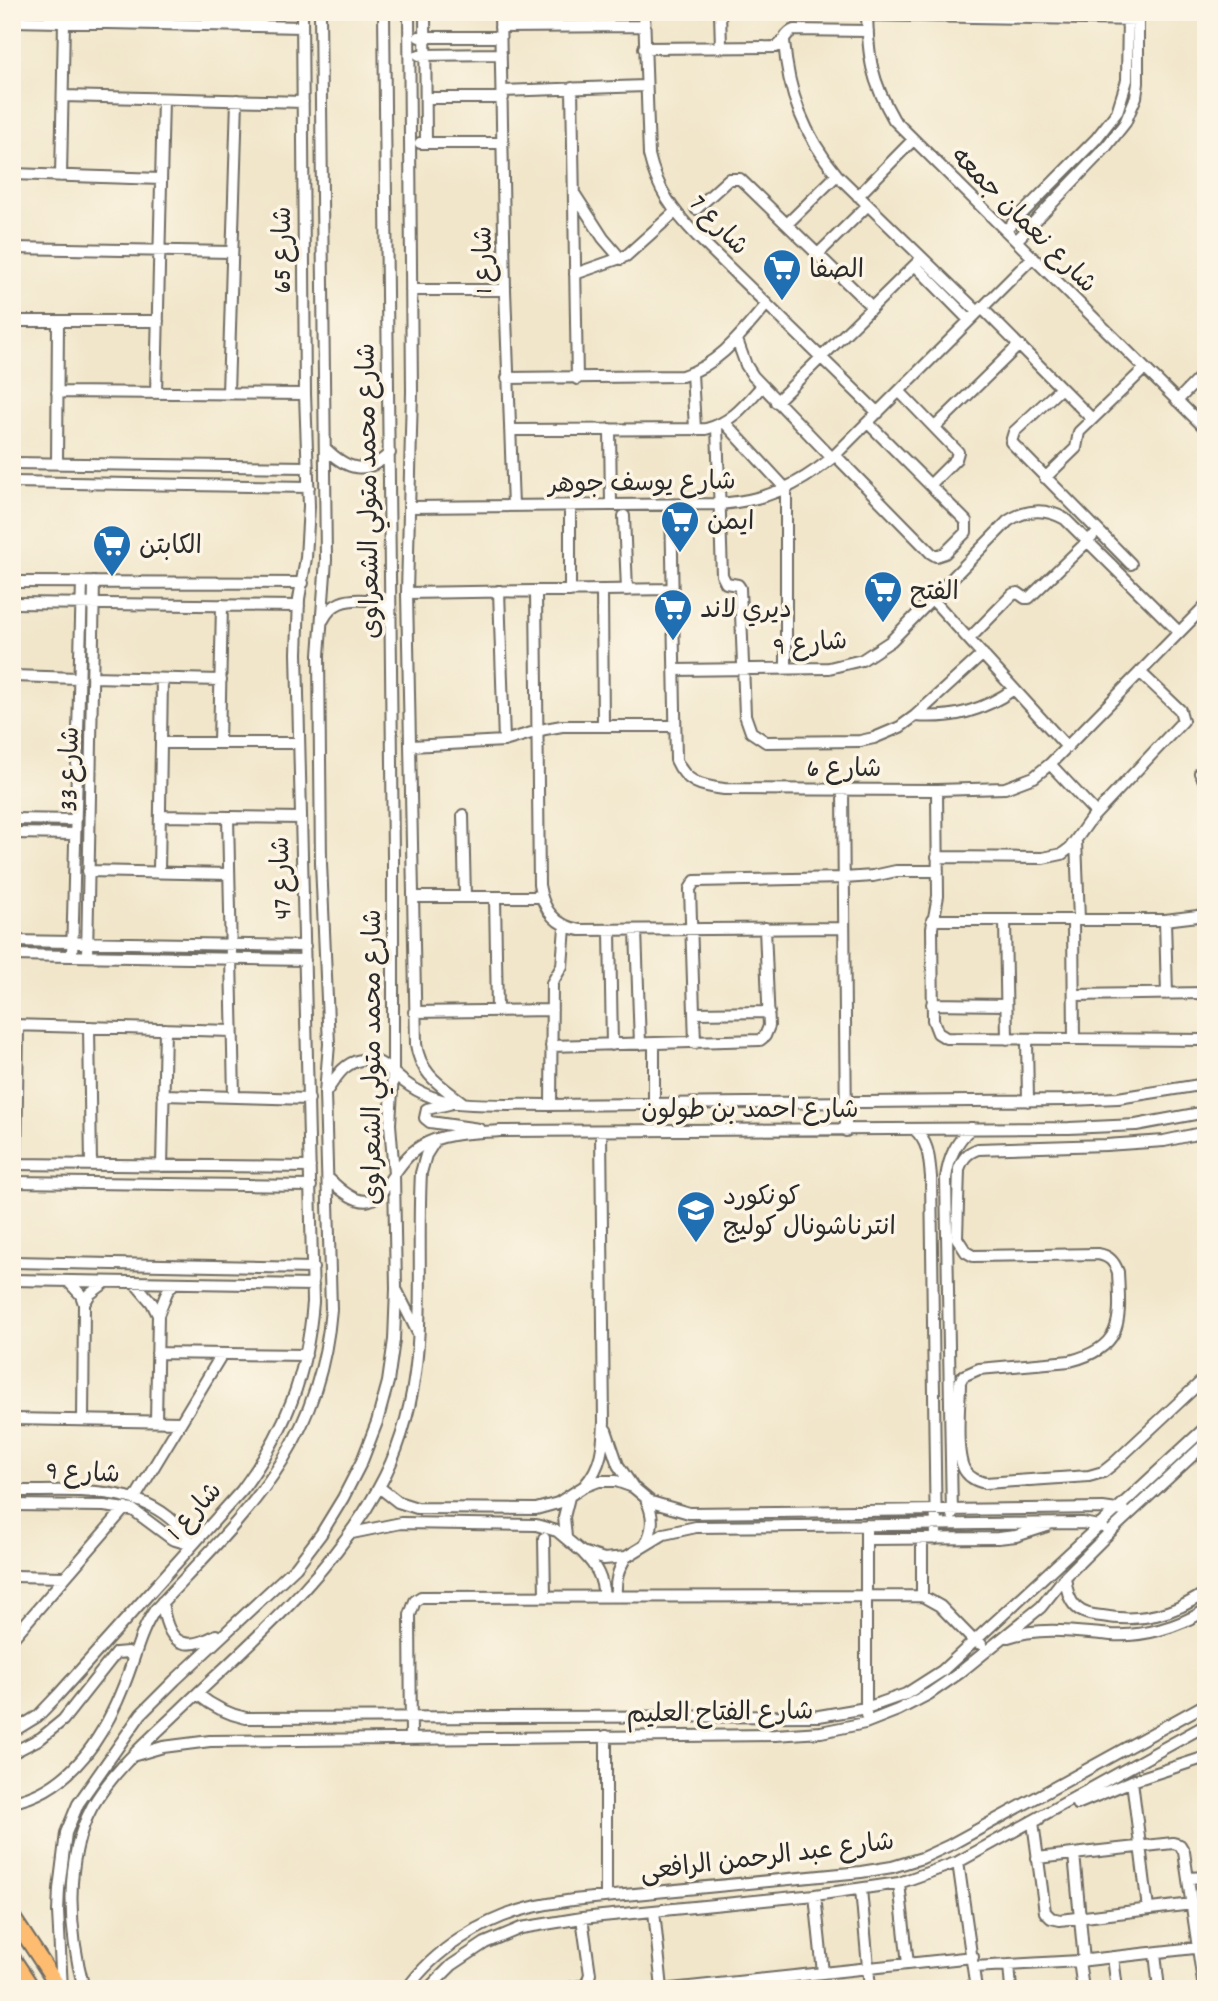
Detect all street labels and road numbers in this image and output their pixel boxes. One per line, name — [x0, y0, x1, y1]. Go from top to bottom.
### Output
street label: شارع نعمان جمعه — [941, 140, 1104, 303]
street label: شارع 7 — [679, 188, 756, 265]
street label: شارع 65 — [266, 207, 303, 294]
street label: شارع 1 — [466, 226, 505, 294]
street label: شارع محمد متولي الشعراوى — [349, 343, 393, 639]
street label: شارع يوسف جوهر — [546, 464, 736, 505]
street label: شارع 9 — [772, 624, 849, 667]
street label: شارع 33 — [52, 726, 91, 812]
street label: شارع 6 — [807, 752, 881, 789]
street label: شارع 47 — [264, 836, 303, 920]
street label: شارع محمد متولي الشعراوى — [356, 909, 394, 1205]
street label: شارع احمد بن طولون — [641, 1093, 859, 1130]
street label: شارع 9 — [45, 1454, 121, 1495]
street label: شارع 1 — [159, 1475, 232, 1550]
street label: شارع الفتاح العليم — [626, 1694, 814, 1735]
street label: شارع عبد الرحمن الرافعى — [638, 1825, 896, 1892]

